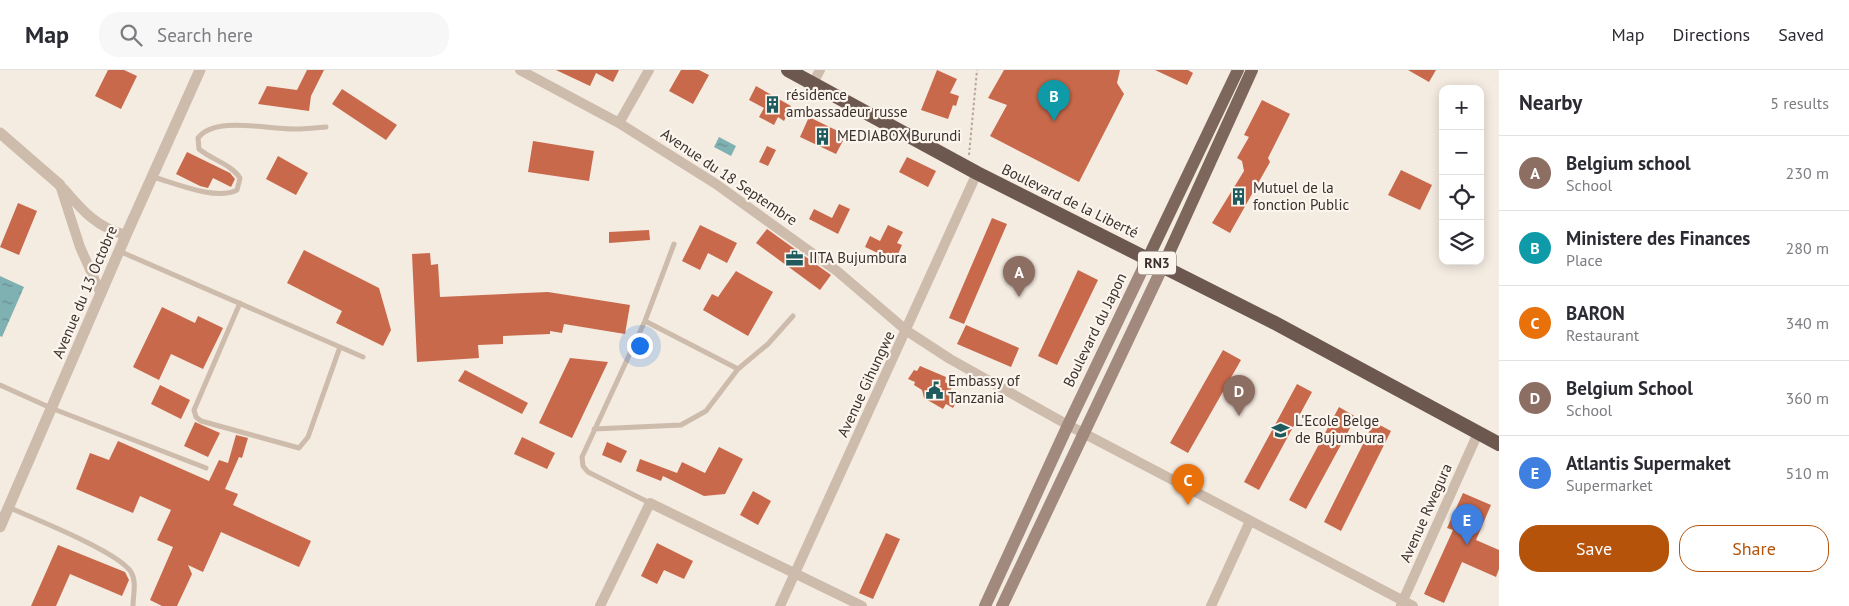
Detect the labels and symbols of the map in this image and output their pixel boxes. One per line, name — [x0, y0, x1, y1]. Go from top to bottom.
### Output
pin: B — [1038, 80, 1070, 121]
place label: résidence ambassadeur russe — [786, 85, 908, 121]
building icon: résidence ambassadeur russe — [762, 94, 782, 114]
street label: Avenue du 18 Septembre — [657, 124, 801, 229]
building icon: MEDIABOX Burundi — [813, 126, 833, 146]
place label: MEDIABOX Burundi — [837, 126, 961, 145]
street label: Boulevard de la Liberté — [999, 159, 1142, 242]
place label: Mutuel de la fonction Public — [1253, 178, 1349, 214]
building icon: Mutuel de la fonction Public — [1229, 187, 1249, 207]
street label: Avenue du 13 Octobre — [48, 223, 121, 361]
office icon: IITA Bujumbura — [785, 248, 805, 268]
place label: IITA Bujumbura — [809, 248, 907, 267]
road number: RN3 — [1138, 252, 1176, 274]
pin: A — [1003, 256, 1035, 297]
street label: Boulevard du Japon — [1059, 270, 1130, 390]
street label: Avenue Gihungwe — [833, 328, 898, 440]
your location — [627, 333, 653, 359]
place label: Embassy of Tanzania — [948, 371, 1021, 407]
pin: D — [1223, 375, 1255, 416]
public building icon: Embassy of Tanzania — [924, 380, 944, 400]
place label: L'Ecole Belge de Bujumbura — [1295, 411, 1385, 447]
school or university icon: L'Ecole Belge de Bujumbura — [1271, 420, 1291, 440]
street label: Avenue Rwegura — [1395, 460, 1456, 565]
pin: C — [1172, 464, 1204, 505]
pin: E — [1451, 504, 1483, 545]

